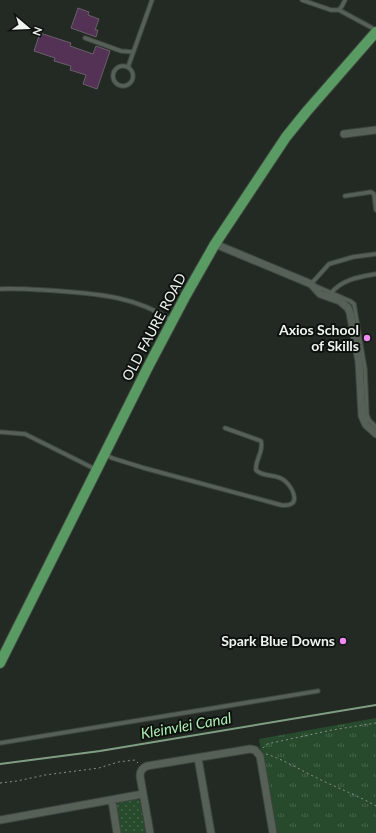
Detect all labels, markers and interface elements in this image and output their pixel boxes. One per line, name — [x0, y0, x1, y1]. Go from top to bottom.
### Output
north arrow — [8, 8, 48, 48]
text: N — [30, 25, 45, 38]
street label: OLD FAURE ROAD — [118, 270, 189, 383]
place label: Axios School of Skills — [278, 321, 359, 354]
marker: Axios School of Skills — [362, 333, 372, 343]
place label: Spark Blue Downs — [221, 632, 335, 649]
marker: Spark Blue Downs — [338, 636, 348, 646]
water label: Kleinvlei Canal — [139, 708, 233, 742]

